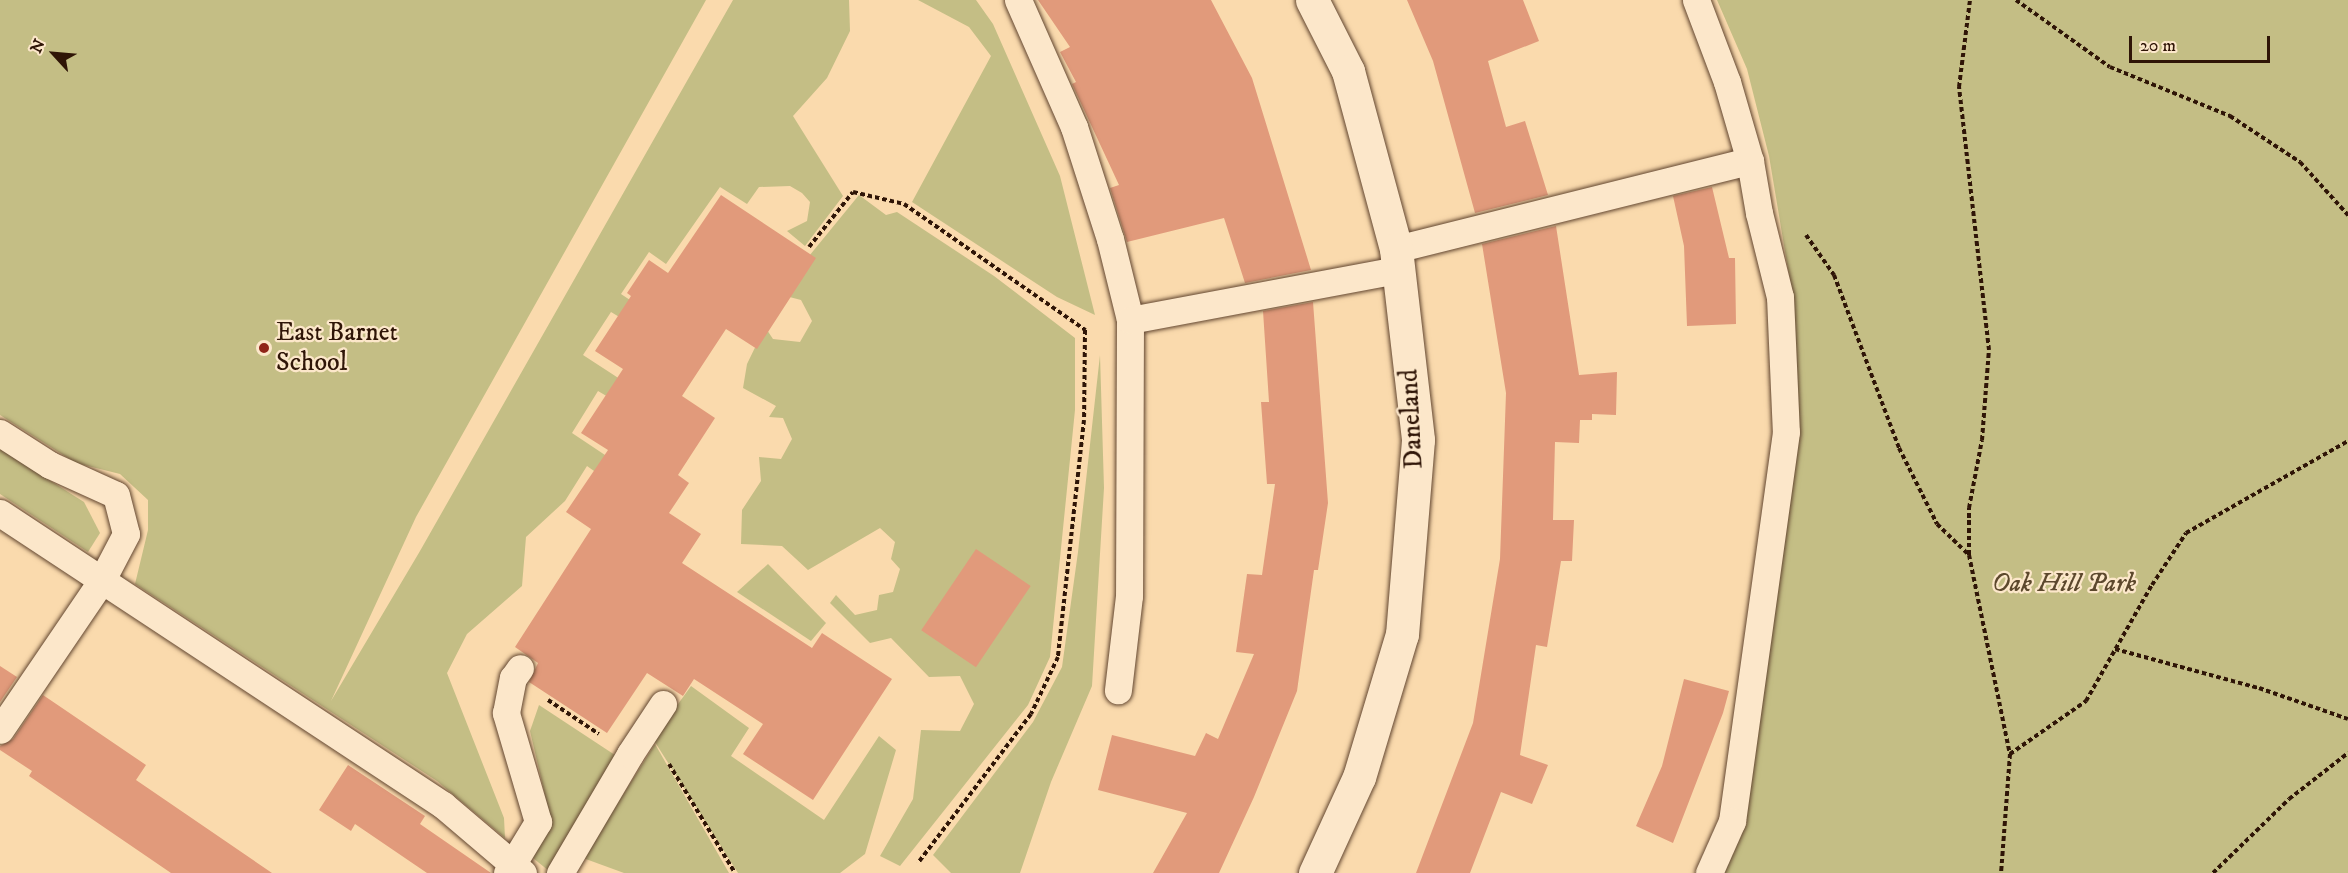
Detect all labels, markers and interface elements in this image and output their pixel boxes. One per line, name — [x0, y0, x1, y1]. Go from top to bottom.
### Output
north arrow — [24, 24, 84, 84]
scale bar — [2132, 24, 2273, 62]
text: 20 m — [2140, 35, 2176, 57]
text: N — [26, 36, 50, 56]
place label: East Barnet School — [276, 317, 398, 378]
marker: East Barnet School — [257, 341, 271, 355]
street label: Daneland — [1394, 368, 1430, 470]
park label: Oak Hill Park — [1992, 568, 2136, 600]

